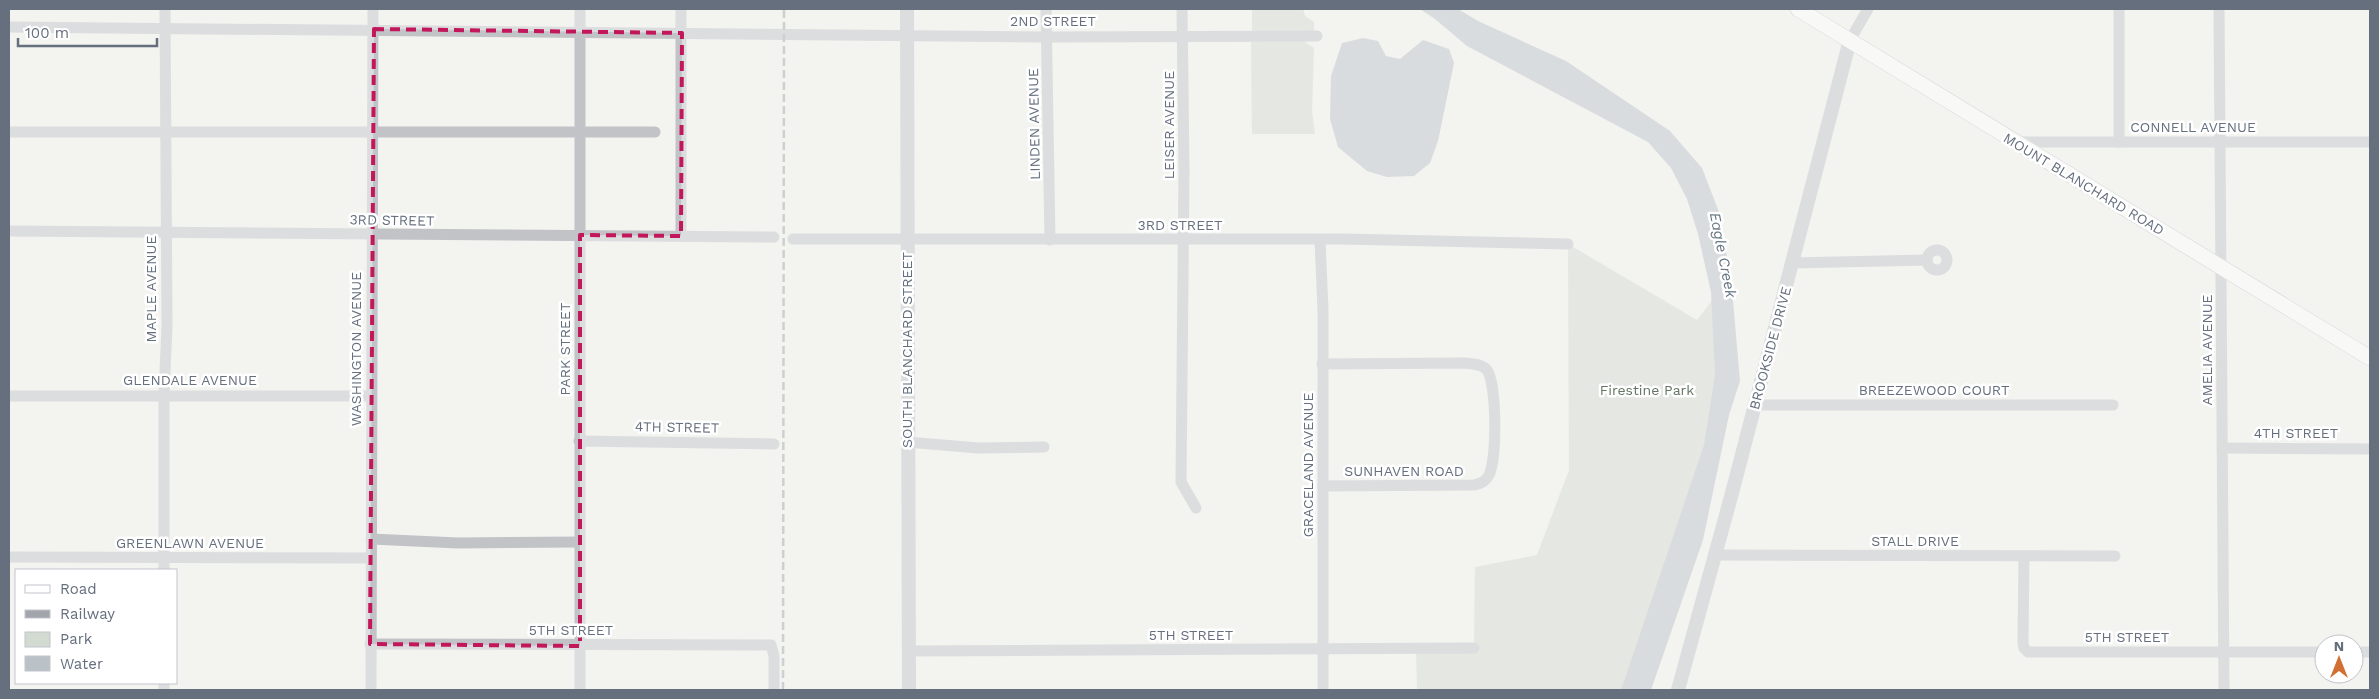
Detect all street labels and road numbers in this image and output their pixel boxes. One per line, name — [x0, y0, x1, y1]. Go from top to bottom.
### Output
street label: 2ND STREET — [1010, 13, 1097, 29]
street label: LINDEN AVENUE — [1025, 68, 1043, 180]
street label: LEISER AVENUE — [1161, 71, 1177, 179]
street label: CONNELL AVENUE — [2130, 119, 2256, 135]
street label: MOUNT BLANCHARD ROAD — [2001, 130, 2167, 238]
street label: 3RD STREET — [349, 211, 435, 229]
street label: 3RD STREET — [1138, 217, 1223, 233]
street label: MAPLE AVENUE — [143, 236, 159, 342]
street label: SOUTH BLANCHARD STREET — [899, 252, 915, 448]
street label: WASHINGTON AVENUE — [348, 272, 364, 426]
street label: BROOKSIDE DRIVE — [1746, 285, 1794, 411]
street label: AMELIA AVENUE — [2199, 294, 2215, 406]
street label: PARK STREET — [557, 302, 573, 395]
street label: GLENDALE AVENUE — [123, 372, 257, 388]
street label: BREEZEWOOD COURT — [1859, 382, 2010, 398]
street label: GRACELAND AVENUE — [1300, 393, 1316, 537]
street label: 4TH STREET — [635, 418, 720, 436]
street label: 4TH STREET — [2254, 425, 2339, 441]
street label: SUNHAVEN ROAD — [1344, 463, 1464, 479]
street label: STALL DRIVE — [1871, 533, 1959, 549]
street label: GREENLAWN AVENUE — [116, 535, 264, 551]
street label: 5TH STREET — [529, 622, 614, 638]
street label: 5TH STREET — [1149, 627, 1234, 643]
street label: 5TH STREET — [2085, 629, 2170, 645]

